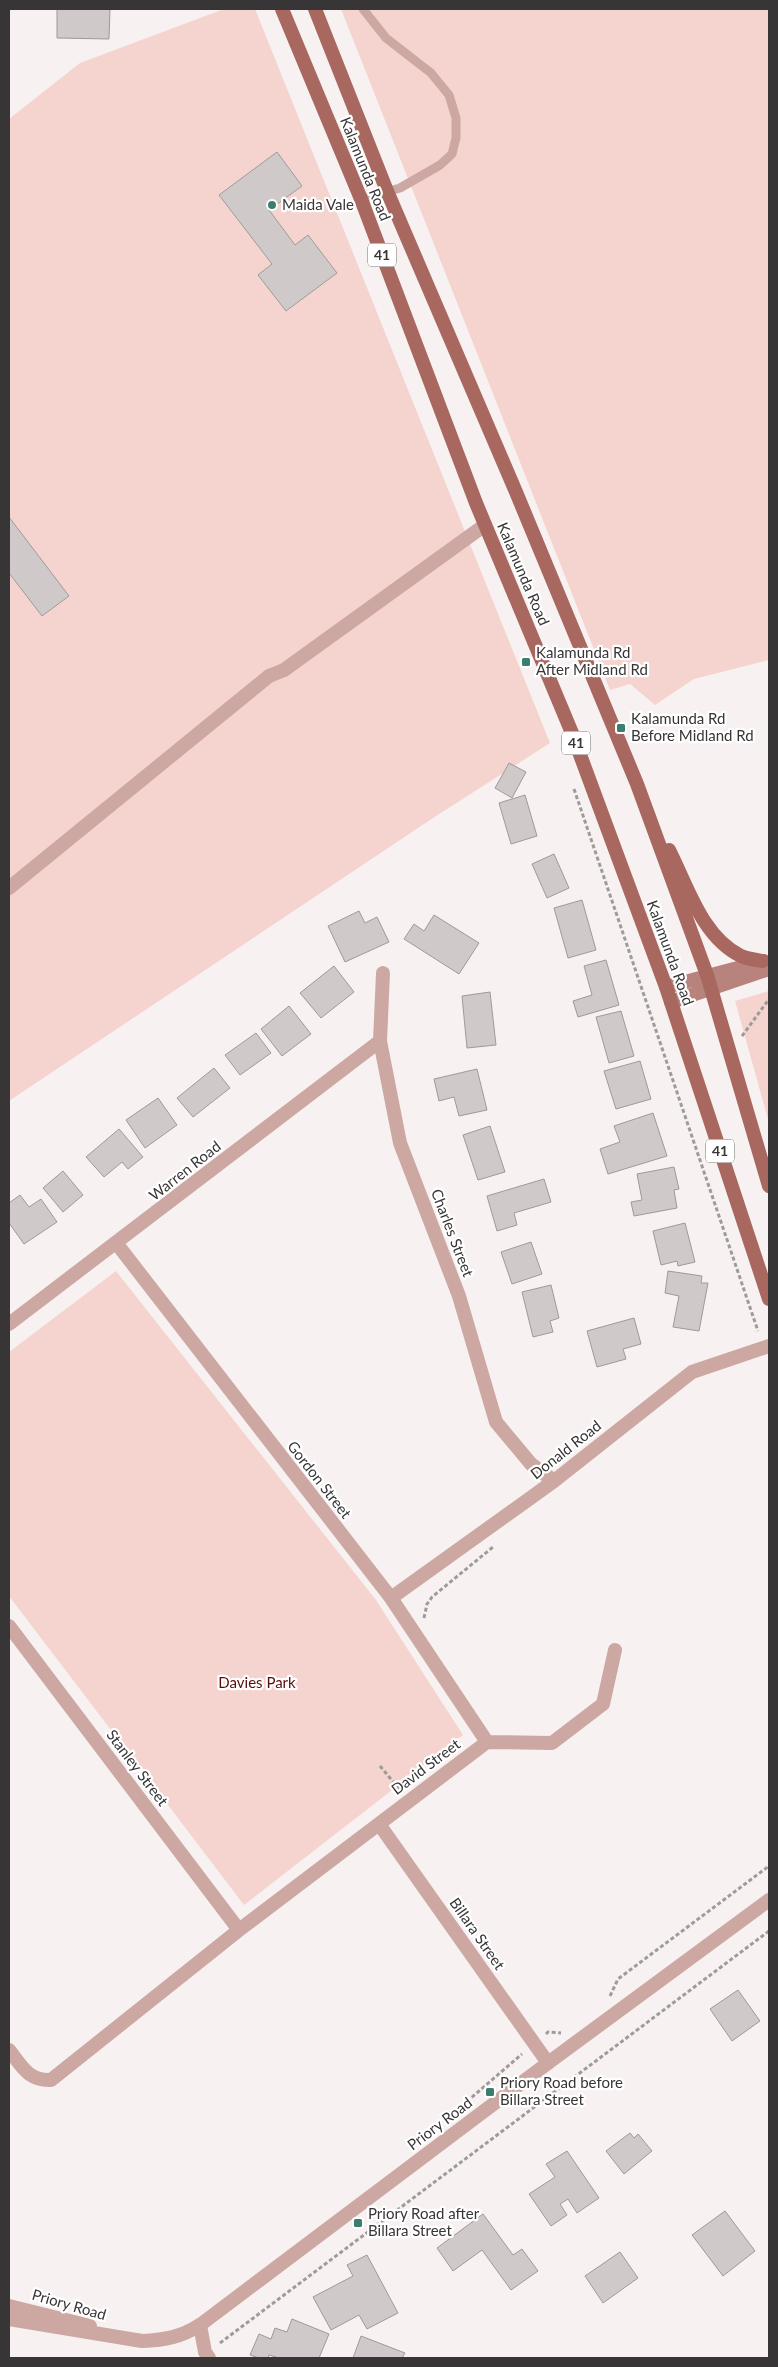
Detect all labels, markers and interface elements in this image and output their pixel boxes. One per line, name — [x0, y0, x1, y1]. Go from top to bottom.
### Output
street label: Kalamunda Road — [337, 114, 395, 223]
place label: Maida Vale — [282, 195, 354, 213]
marker: Maida Vale — [266, 199, 278, 211]
road number: 41 — [368, 244, 396, 266]
street label: Kalamunda Road — [494, 519, 554, 628]
place label: Kalamunda Rd After Midland Rd — [536, 643, 648, 678]
marker: Kalamunda Rd After Midland Rd — [520, 656, 532, 668]
place label: Kalamunda Rd Before Midland Rd — [631, 709, 754, 744]
marker: Kalamunda Rd Before Midland Rd — [615, 722, 627, 734]
road number: 41 — [562, 731, 590, 754]
street label: Kalamunda Road — [644, 898, 698, 1008]
street label: Warren Road — [145, 1137, 224, 1204]
road number: 41 — [706, 1140, 734, 1162]
street label: Charles Street — [428, 1186, 478, 1280]
street label: Donald Road — [526, 1416, 604, 1482]
street label: Gordon Street — [284, 1437, 356, 1522]
park label: Davies Park — [218, 1673, 296, 1691]
street label: Stanley Street — [103, 1726, 173, 1810]
street label: David Street — [387, 1734, 464, 1798]
street label: Billara Street — [446, 1894, 510, 1973]
place label: Priory Road before Billara Street — [500, 2073, 623, 2108]
marker: Priory Road before Billara Street — [484, 2086, 496, 2098]
street label: Priory Road — [403, 2093, 475, 2153]
place label: Priory Road after Billara Street — [368, 2204, 480, 2239]
marker: Priory Road after Billara Street — [352, 2217, 364, 2229]
street label: Priory Road — [30, 2285, 108, 2323]

